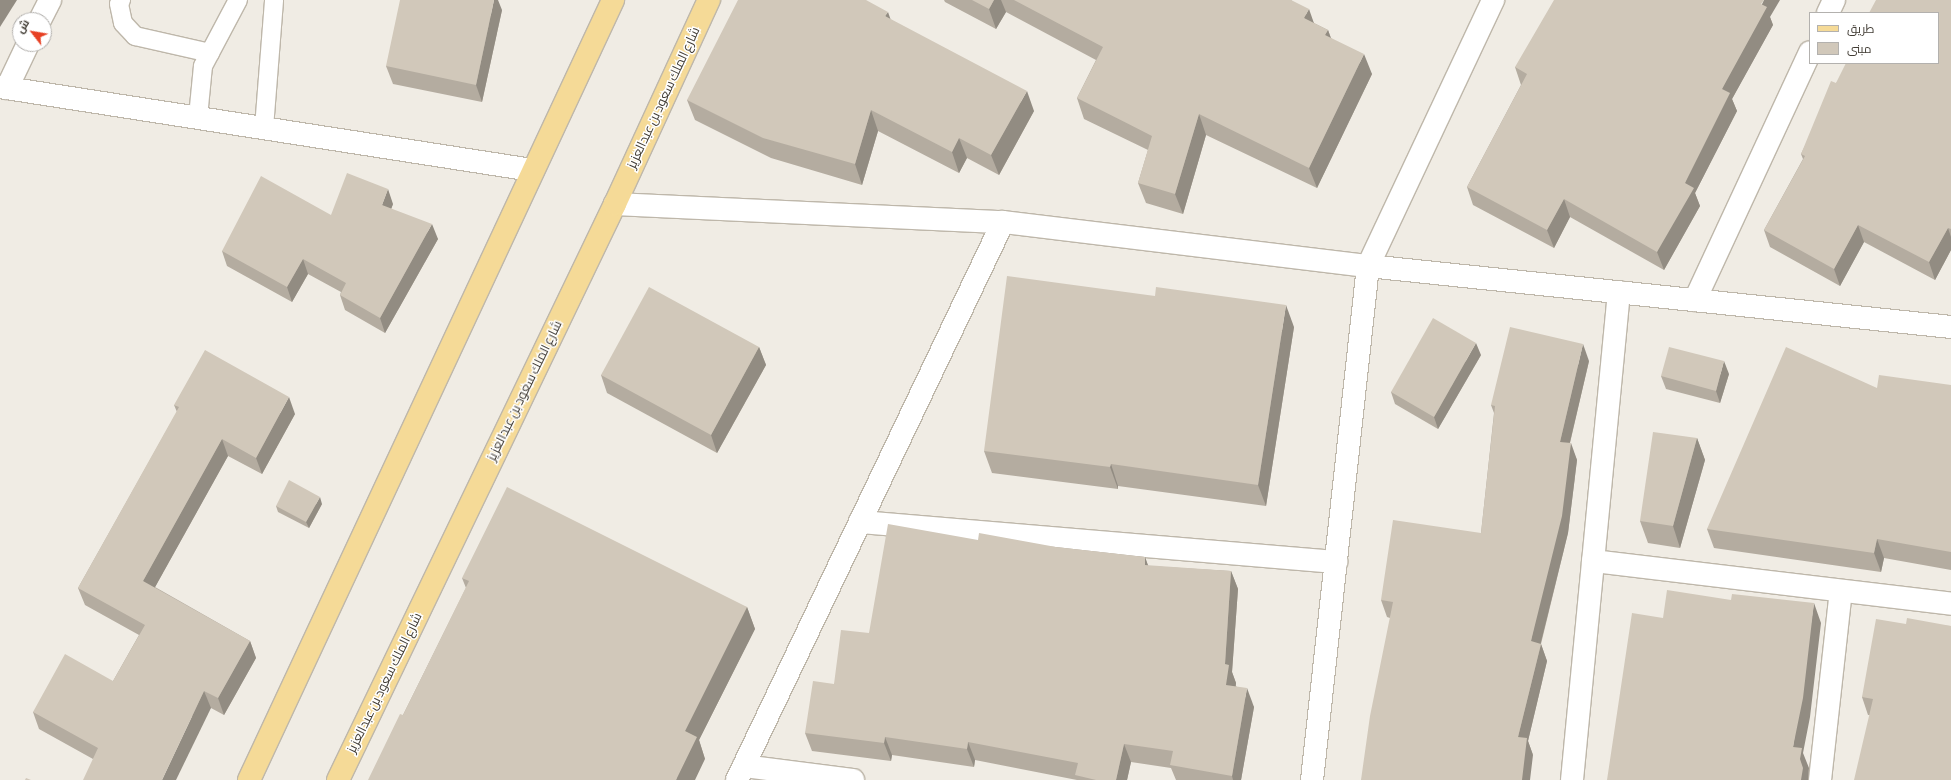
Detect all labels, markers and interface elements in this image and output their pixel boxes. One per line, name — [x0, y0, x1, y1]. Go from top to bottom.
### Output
north arrow — [12, 12, 52, 52]
legend — [1809, 12, 1939, 64]
text: ش — [14, 17, 31, 35]
text: طريق — [1847, 22, 1874, 36]
street label: شارع الملك سعود بن عبدالعزيز — [624, 25, 704, 171]
text: مبنى — [1847, 42, 1872, 56]
street label: شارع الملك سعود بن عبدالعزيز — [484, 318, 566, 464]
street label: شارع الملك سعود بن عبدالعزيز — [344, 610, 426, 756]

